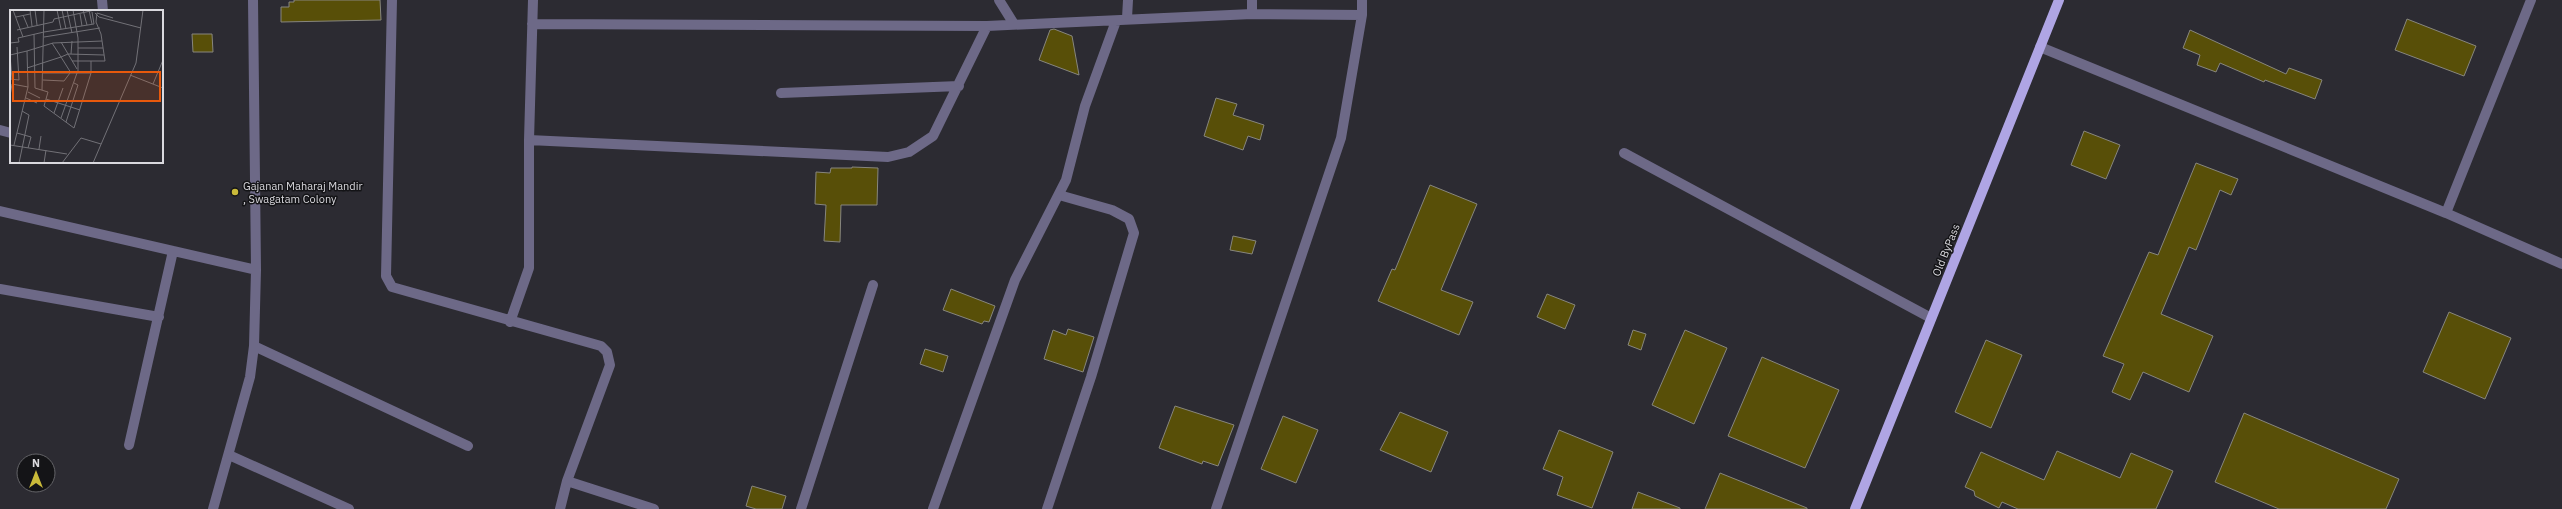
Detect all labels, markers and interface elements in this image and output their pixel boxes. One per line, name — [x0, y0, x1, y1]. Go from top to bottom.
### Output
inset map — [10, 10, 163, 163]
place label: Gajanan Maharaj Mandir , Swagatam Colony — [243, 179, 362, 206]
marker: Gajanan Maharaj Mandir , Swagatam Colony — [230, 187, 240, 197]
street label: Old ByPass — [1929, 222, 1963, 278]
north arrow — [16, 453, 56, 493]
text: N — [32, 456, 40, 470]

